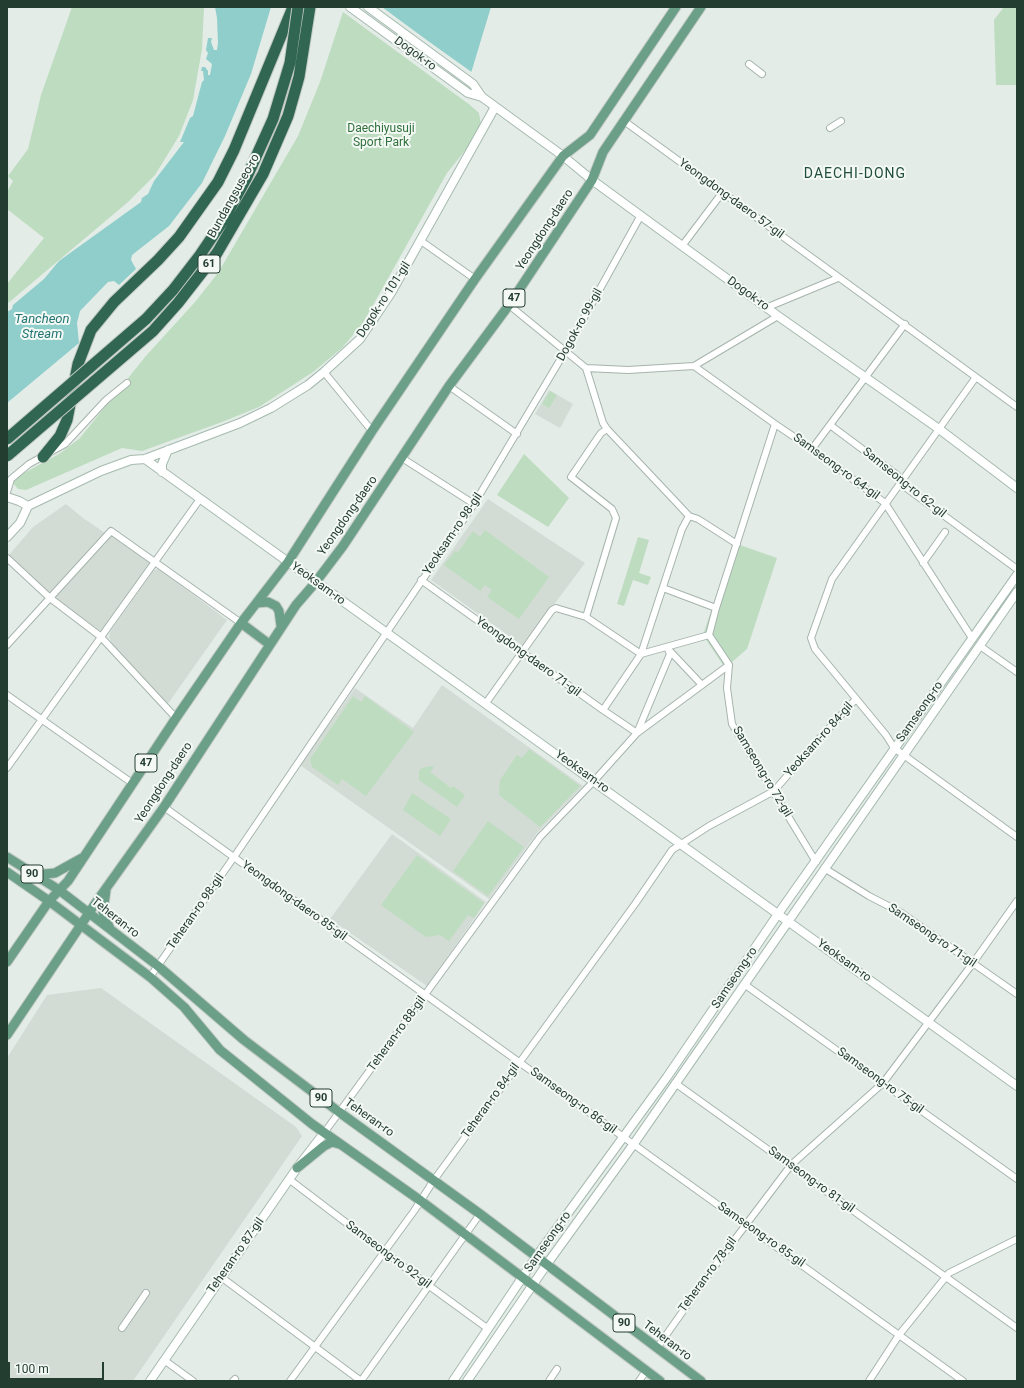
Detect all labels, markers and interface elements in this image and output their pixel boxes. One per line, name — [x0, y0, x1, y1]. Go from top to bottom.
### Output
street label: Dogok-ro — [391, 34, 439, 74]
park label: Daechiyusuji Sport Park — [347, 122, 415, 150]
street label: Bundangsuseo-ro — [205, 152, 263, 240]
street label: Yeongdong-daero 57-gil — [676, 156, 786, 242]
district label: DAECHI-DONG — [804, 166, 906, 182]
street label: Yeongdong-daero — [513, 187, 577, 273]
road number: 61 — [198, 255, 220, 273]
street label: Dogok-ro 101-gil — [354, 259, 414, 341]
street label: Dogok-ro — [724, 274, 772, 314]
street label: Dogok-ro 99-gil — [554, 286, 606, 364]
road number: 47 — [503, 289, 525, 307]
water label: Tancheon Stream — [14, 312, 70, 343]
street label: Samseong-ro 64-gil — [790, 431, 882, 503]
street label: Samseong-ro 62-gil — [859, 445, 949, 521]
street label: Yeongdong-daero — [315, 473, 381, 559]
street label: Yeoksam-ro 98-gil — [420, 490, 486, 578]
street label: Yeoksam-ro — [288, 560, 348, 608]
street label: Yeongdong-daero 71-gil — [473, 614, 583, 700]
street label: Samseong-ro — [894, 679, 946, 745]
street label: Yeoksam-ro 84-gil — [782, 700, 856, 780]
street label: Samseong-ro 72-gil — [729, 724, 795, 820]
street label: Yeongdong-daero — [132, 740, 196, 826]
street label: Yeoksam-ro — [552, 748, 612, 796]
road number: 47 — [135, 754, 157, 772]
street label: Yeongdong-daero 85-gil — [239, 858, 349, 944]
road number: 90 — [21, 865, 43, 883]
street label: Teheran-ro 98-gil — [164, 871, 228, 953]
street label: Teheran-ro — [88, 895, 142, 941]
street label: Samseong-ro 71-gil — [885, 901, 979, 971]
street label: Yeoksam-ro — [814, 937, 874, 985]
street label: Samseong-ro — [709, 945, 761, 1011]
street label: Teheran-ro 88-gil — [365, 994, 429, 1074]
street label: Samseong-ro 75-gil — [834, 1045, 926, 1117]
street label: Teheran-ro 84-gil — [459, 1061, 523, 1141]
street label: Samseong-ro 86-gil — [527, 1065, 619, 1137]
road number: 90 — [310, 1089, 332, 1107]
street label: Teheran-ro — [342, 1096, 396, 1140]
street label: Samseong-ro 81-gil — [765, 1144, 857, 1216]
street label: Samseong-ro 85-gil — [715, 1199, 807, 1271]
street label: Samseong-ro — [522, 1209, 574, 1275]
street label: Teheran-ro 87-gil — [204, 1215, 268, 1297]
street label: Samseong-ro 92-gil — [342, 1218, 434, 1292]
street label: Teheran-ro 78-gil — [676, 1235, 740, 1315]
road number: 90 — [613, 1314, 635, 1332]
street label: Teheran-ro — [640, 1318, 694, 1364]
scale bar — [10, 1354, 106, 1380]
text: 100 m — [15, 1362, 49, 1376]

